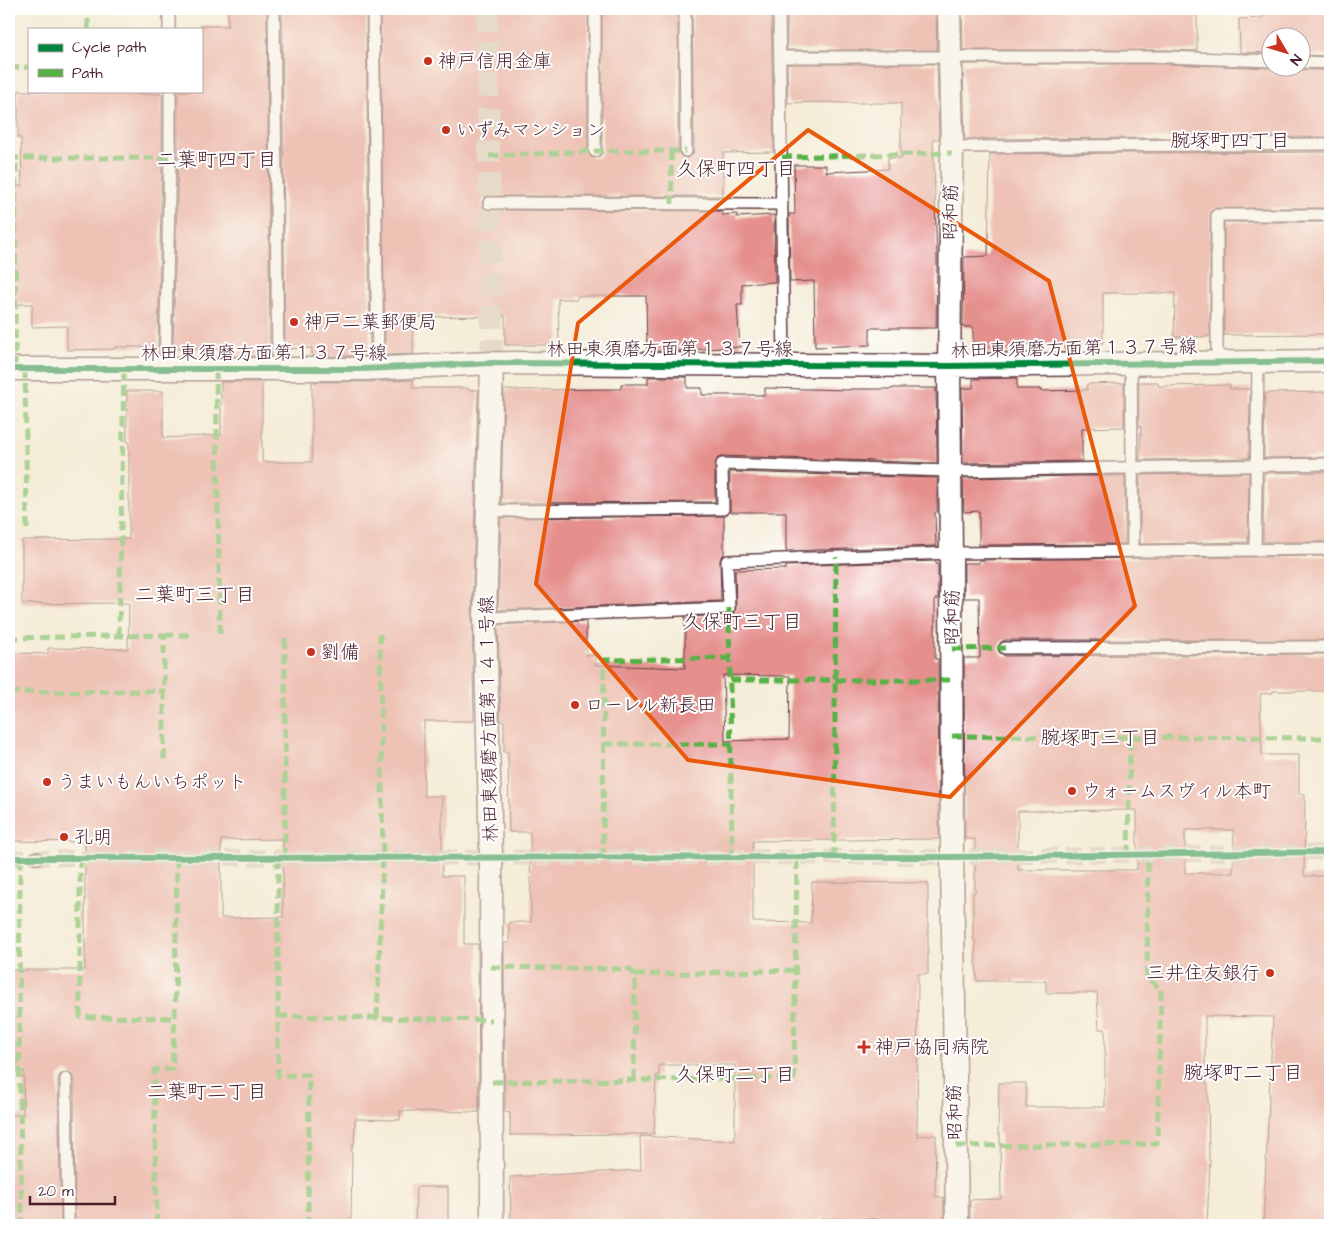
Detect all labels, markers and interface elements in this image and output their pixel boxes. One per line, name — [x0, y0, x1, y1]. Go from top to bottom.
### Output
legend — [28, 28, 202, 92]
north arrow — [1262, 28, 1312, 78]
text: Cycle path — [72, 37, 147, 59]
place label: 神戸信用金庫 — [438, 48, 552, 75]
text: N — [1285, 50, 1306, 69]
marker: 神戸信用金庫 — [422, 55, 434, 67]
text: Path — [72, 63, 103, 84]
place label: いずみマンション — [456, 117, 606, 144]
marker: いずみマンション — [440, 124, 452, 136]
district label: 腕塚町四丁目 — [1170, 127, 1290, 155]
district label: 二葉町四丁目 — [157, 146, 277, 174]
district label: 久保町四丁目 — [676, 155, 796, 183]
street label: 昭和筋 — [937, 183, 965, 241]
place label: 神戸二葉郵便局 — [304, 309, 437, 336]
marker: 神戸二葉郵便局 — [288, 316, 300, 328]
street label: 林田東須磨方面第１３７号線 — [950, 333, 1198, 365]
street label: 林田東須磨方面第１３７号線 — [546, 336, 794, 363]
street label: 林田東須磨方面第１３７号線 — [140, 340, 388, 367]
district label: 二葉町三丁目 — [135, 581, 255, 609]
street label: 昭和筋 — [939, 588, 966, 646]
street label: 林田東須磨方面第１４１号線 — [473, 595, 505, 843]
district label: 久保町三丁目 — [682, 608, 802, 636]
place label: 劉備 — [321, 639, 359, 666]
marker: 劉備 — [305, 646, 317, 658]
place label: ローレル新長田 — [585, 692, 716, 719]
marker: ローレル新長田 — [569, 699, 581, 711]
district label: 腕塚町三丁目 — [1040, 724, 1160, 752]
place label: うまいもんいちポット — [57, 769, 247, 796]
marker: うまいもんいちポット — [41, 776, 53, 788]
place label: ウォームスヴィル本町 — [1082, 778, 1271, 805]
marker: ウォームスヴィル本町 — [1066, 785, 1078, 797]
place label: 孔明 — [74, 824, 112, 851]
marker: 孔明 — [58, 831, 70, 843]
place label: 三井住友銀行 — [1146, 960, 1260, 987]
marker: 三井住友銀行 — [1264, 967, 1276, 979]
place label: 神戸協同病院 — [875, 1034, 989, 1061]
marker: 神戸協同病院 — [857, 1040, 871, 1054]
district label: 腕塚町二丁目 — [1183, 1059, 1303, 1087]
district label: 久保町二丁目 — [675, 1061, 795, 1089]
district label: 二葉町二丁目 — [147, 1078, 267, 1106]
street label: 昭和筋 — [941, 1083, 969, 1141]
scale bar — [30, 1174, 115, 1206]
text: 20 m — [38, 1181, 74, 1202]

